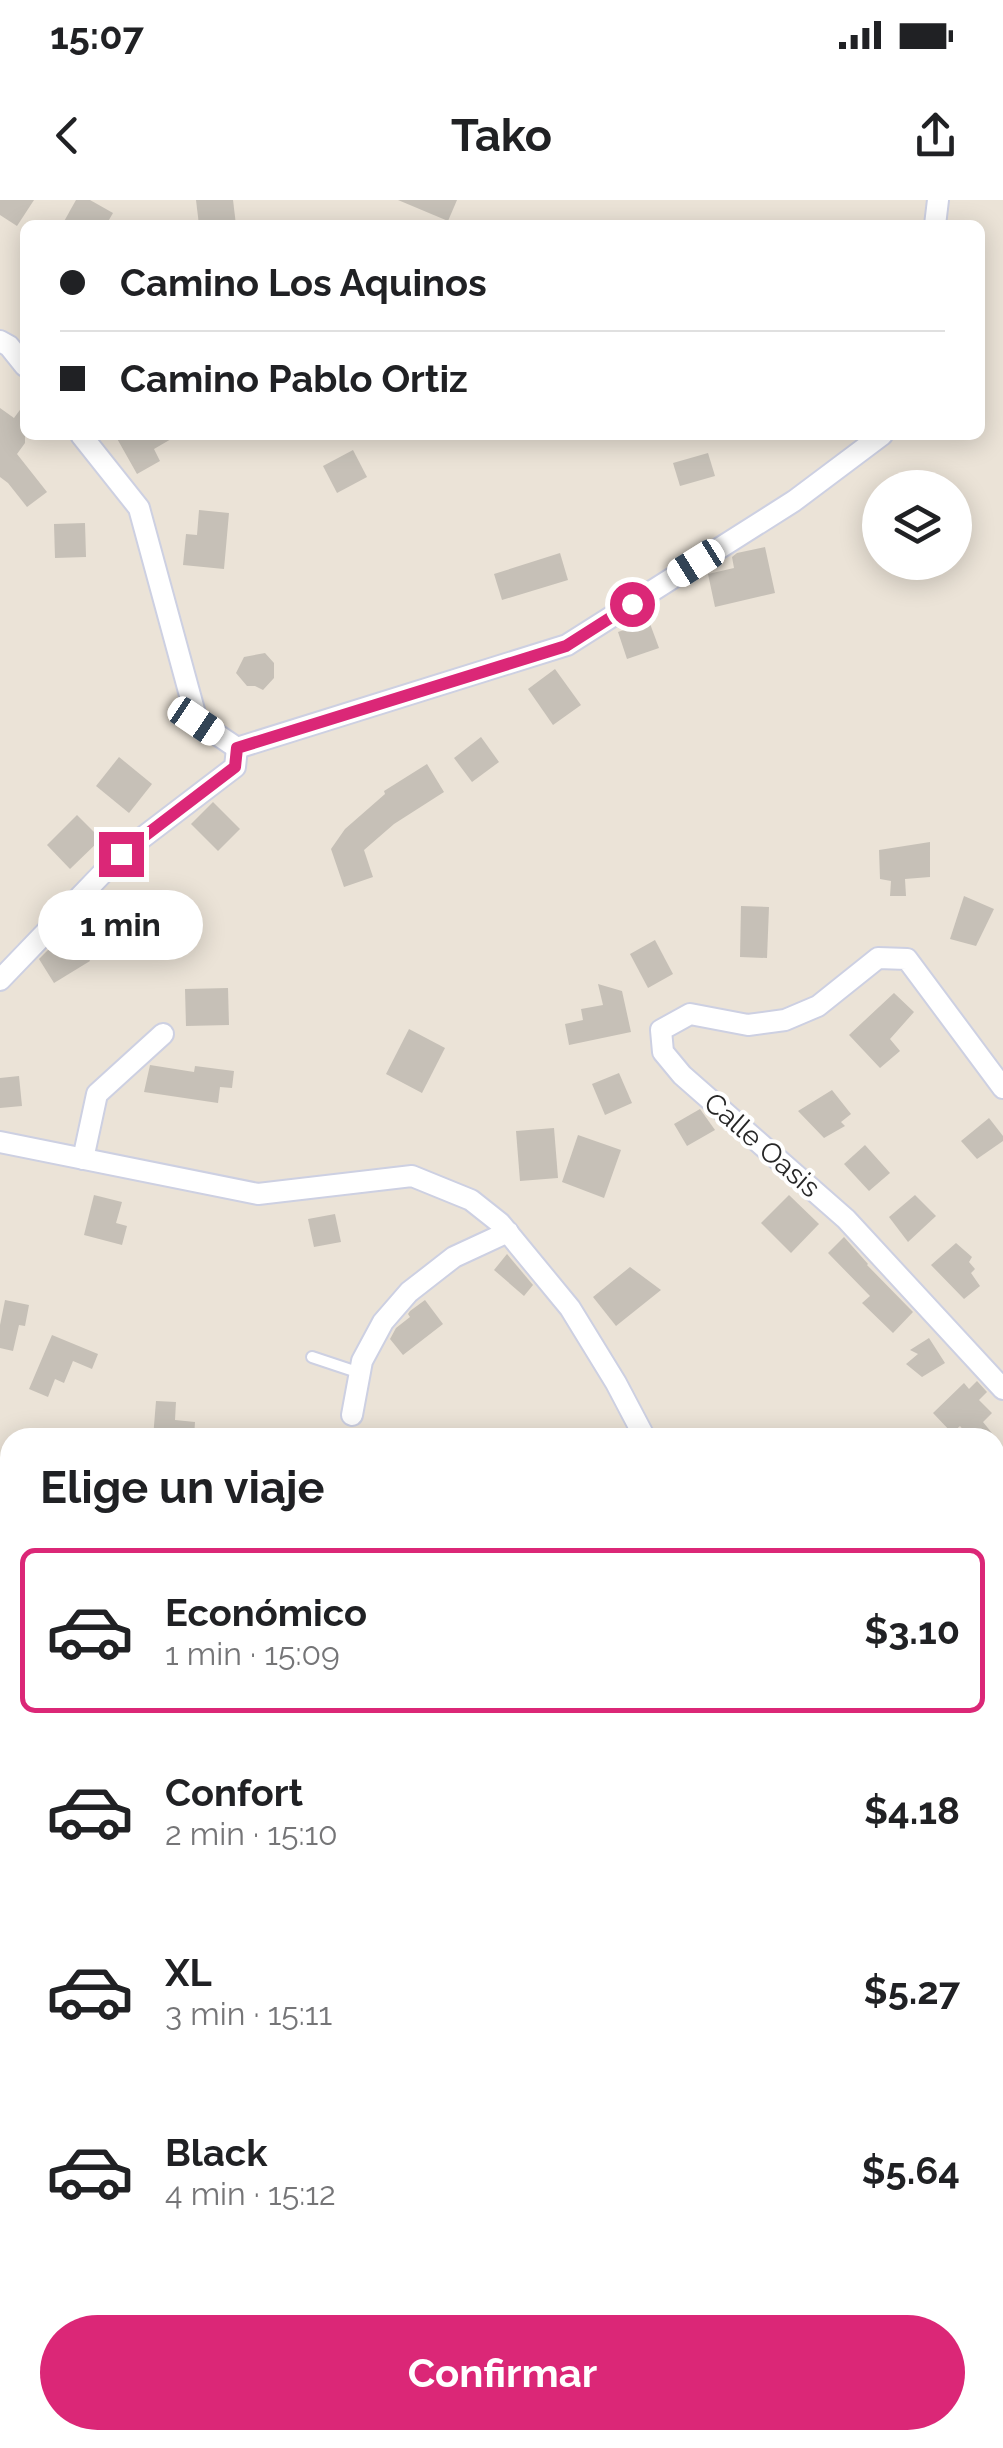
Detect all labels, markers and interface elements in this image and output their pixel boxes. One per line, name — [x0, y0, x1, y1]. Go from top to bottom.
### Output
text: 15:07 — [50, 13, 144, 58]
icon: back — [40, 108, 95, 163]
icon: share — [908, 108, 963, 163]
text: Tako — [451, 109, 552, 162]
text: Camino Los Aquinos — [120, 260, 487, 305]
text: Camino Pablo Ortiz — [120, 356, 468, 401]
map controls — [862, 470, 972, 580]
button: layers — [862, 470, 972, 580]
car — [663, 534, 729, 592]
route start — [610, 582, 655, 627]
car — [163, 692, 229, 750]
route end — [99, 832, 144, 877]
callout: 1 min — [38, 889, 204, 959]
text: 1 min — [80, 906, 161, 943]
street label: Calle Oasis — [697, 1086, 827, 1204]
text: Elige un viaje — [40, 1461, 324, 1514]
icon: car — [45, 1586, 135, 1676]
text: Económico — [165, 1590, 367, 1635]
text: $3.10 — [864, 1608, 960, 1653]
text: 1 min · 15:09 — [165, 1635, 340, 1672]
icon: car — [45, 1766, 135, 1856]
text: Confort — [165, 1770, 303, 1815]
text: $4.18 — [864, 1788, 960, 1833]
text: 2 min · 15:10 — [165, 1815, 338, 1852]
icon: car — [45, 1946, 135, 2036]
text: XL — [165, 1950, 212, 1995]
text: $5.27 — [864, 1968, 960, 2013]
text: 3 min · 15:11 — [165, 1995, 332, 2032]
icon: car — [45, 2126, 135, 2216]
text: Black — [165, 2130, 267, 2175]
text: $5.64 — [862, 2148, 960, 2193]
text: 4 min · 15:12 — [165, 2175, 336, 2212]
button: Confirmar — [40, 2315, 965, 2430]

